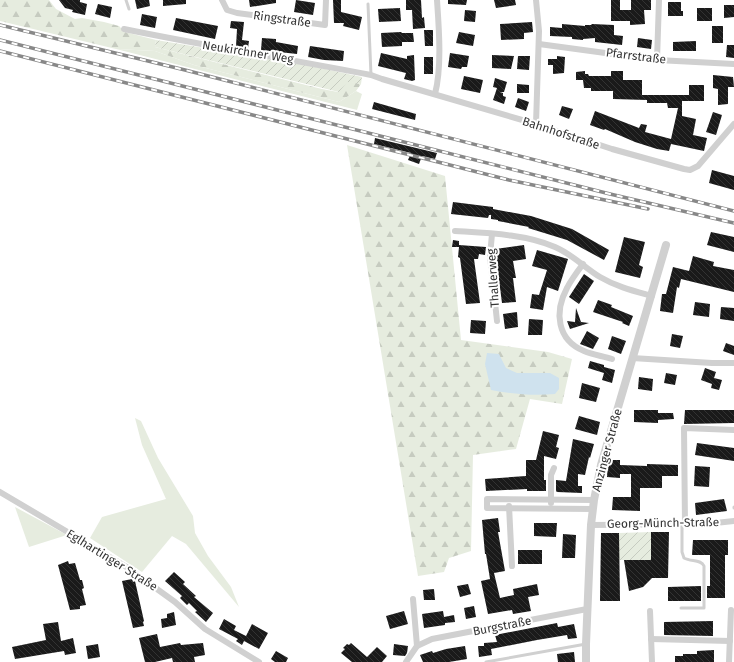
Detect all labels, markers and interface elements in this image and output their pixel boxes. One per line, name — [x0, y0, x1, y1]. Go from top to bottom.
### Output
street label: Ringstraße — [252, 8, 312, 30]
street label: Neukirchner Weg — [201, 38, 295, 66]
street label: Pfarrstraße — [605, 45, 667, 67]
street label: Bahnhofstraße — [521, 114, 601, 152]
street label: Thallerweg — [484, 247, 502, 308]
street label: Anzinger Straße — [589, 407, 625, 493]
street label: Georg-Münch-Straße — [607, 515, 719, 531]
street label: Eglhartinger Straße — [64, 526, 160, 594]
street label: Burgstraße — [472, 613, 532, 639]

